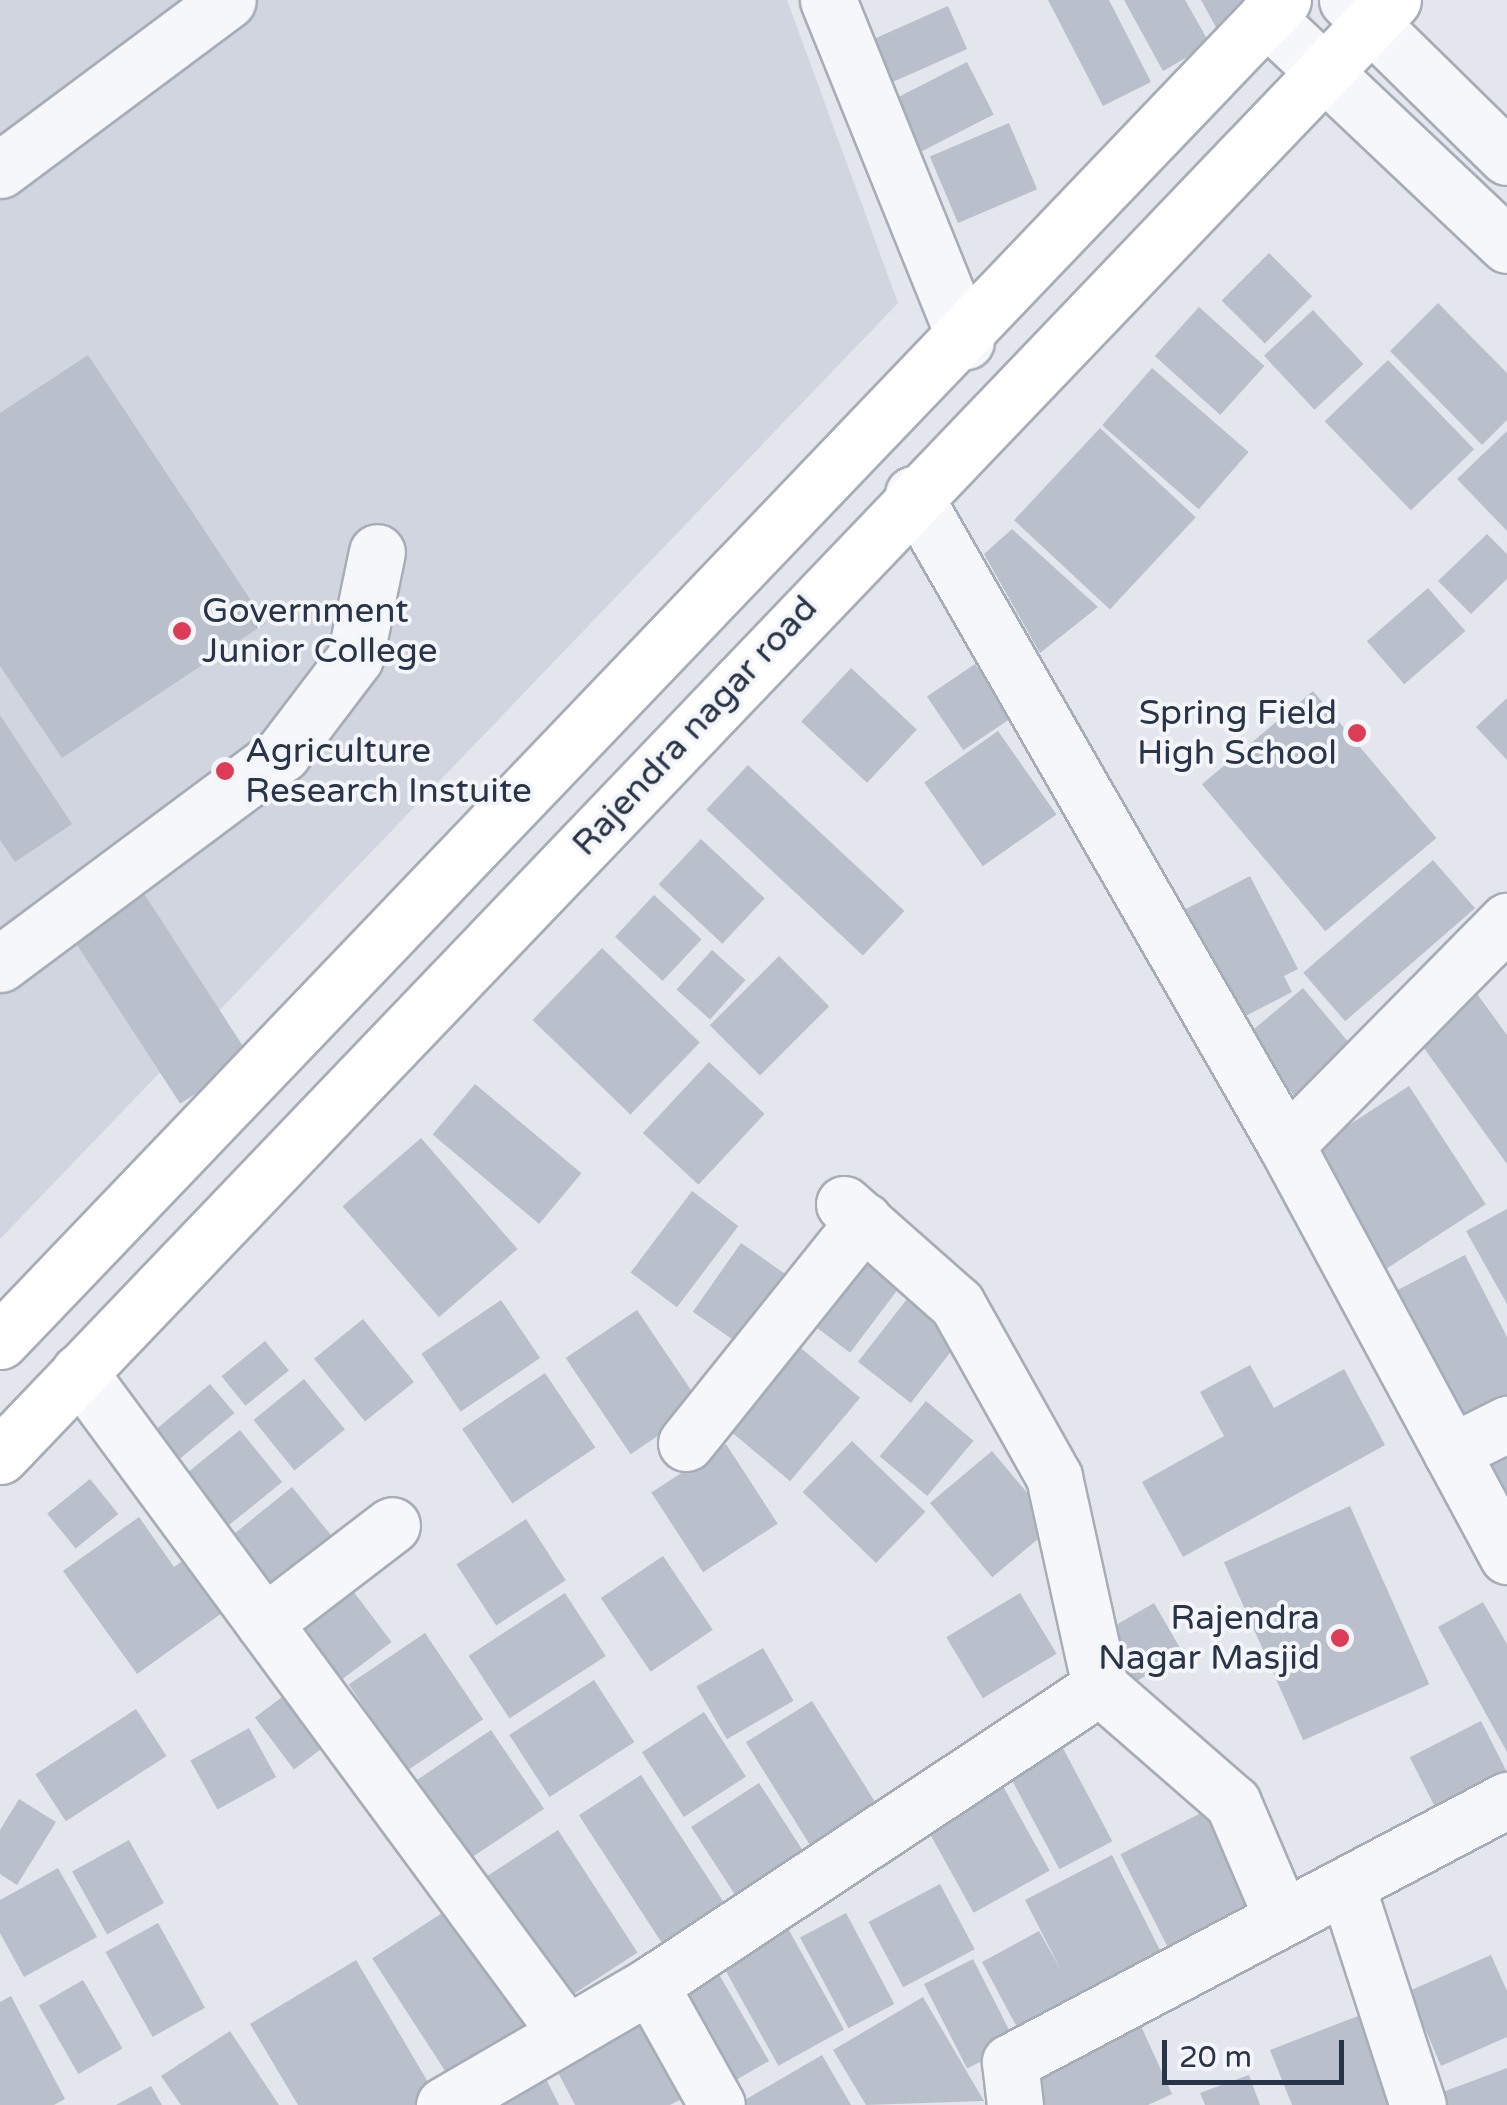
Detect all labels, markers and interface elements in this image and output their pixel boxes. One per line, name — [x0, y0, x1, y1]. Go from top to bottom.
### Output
street label: Rajendra nagar road — [564, 587, 826, 865]
place label: Government Junior College — [202, 590, 438, 672]
marker: Government Junior College — [171, 620, 193, 642]
place label: Spring Field High School — [1137, 692, 1337, 774]
marker: Spring Field High School — [1346, 722, 1368, 744]
place label: Agriculture Research Instuite — [245, 730, 532, 812]
marker: Agriculture Research Instuite — [214, 760, 236, 782]
place label: Rajendra Nagar Masjid — [1098, 1597, 1320, 1679]
marker: Rajendra Nagar Masjid — [1329, 1627, 1351, 1649]
scale bar — [1167, 2020, 1350, 2082]
text: 20 m — [1179, 2039, 1252, 2076]

